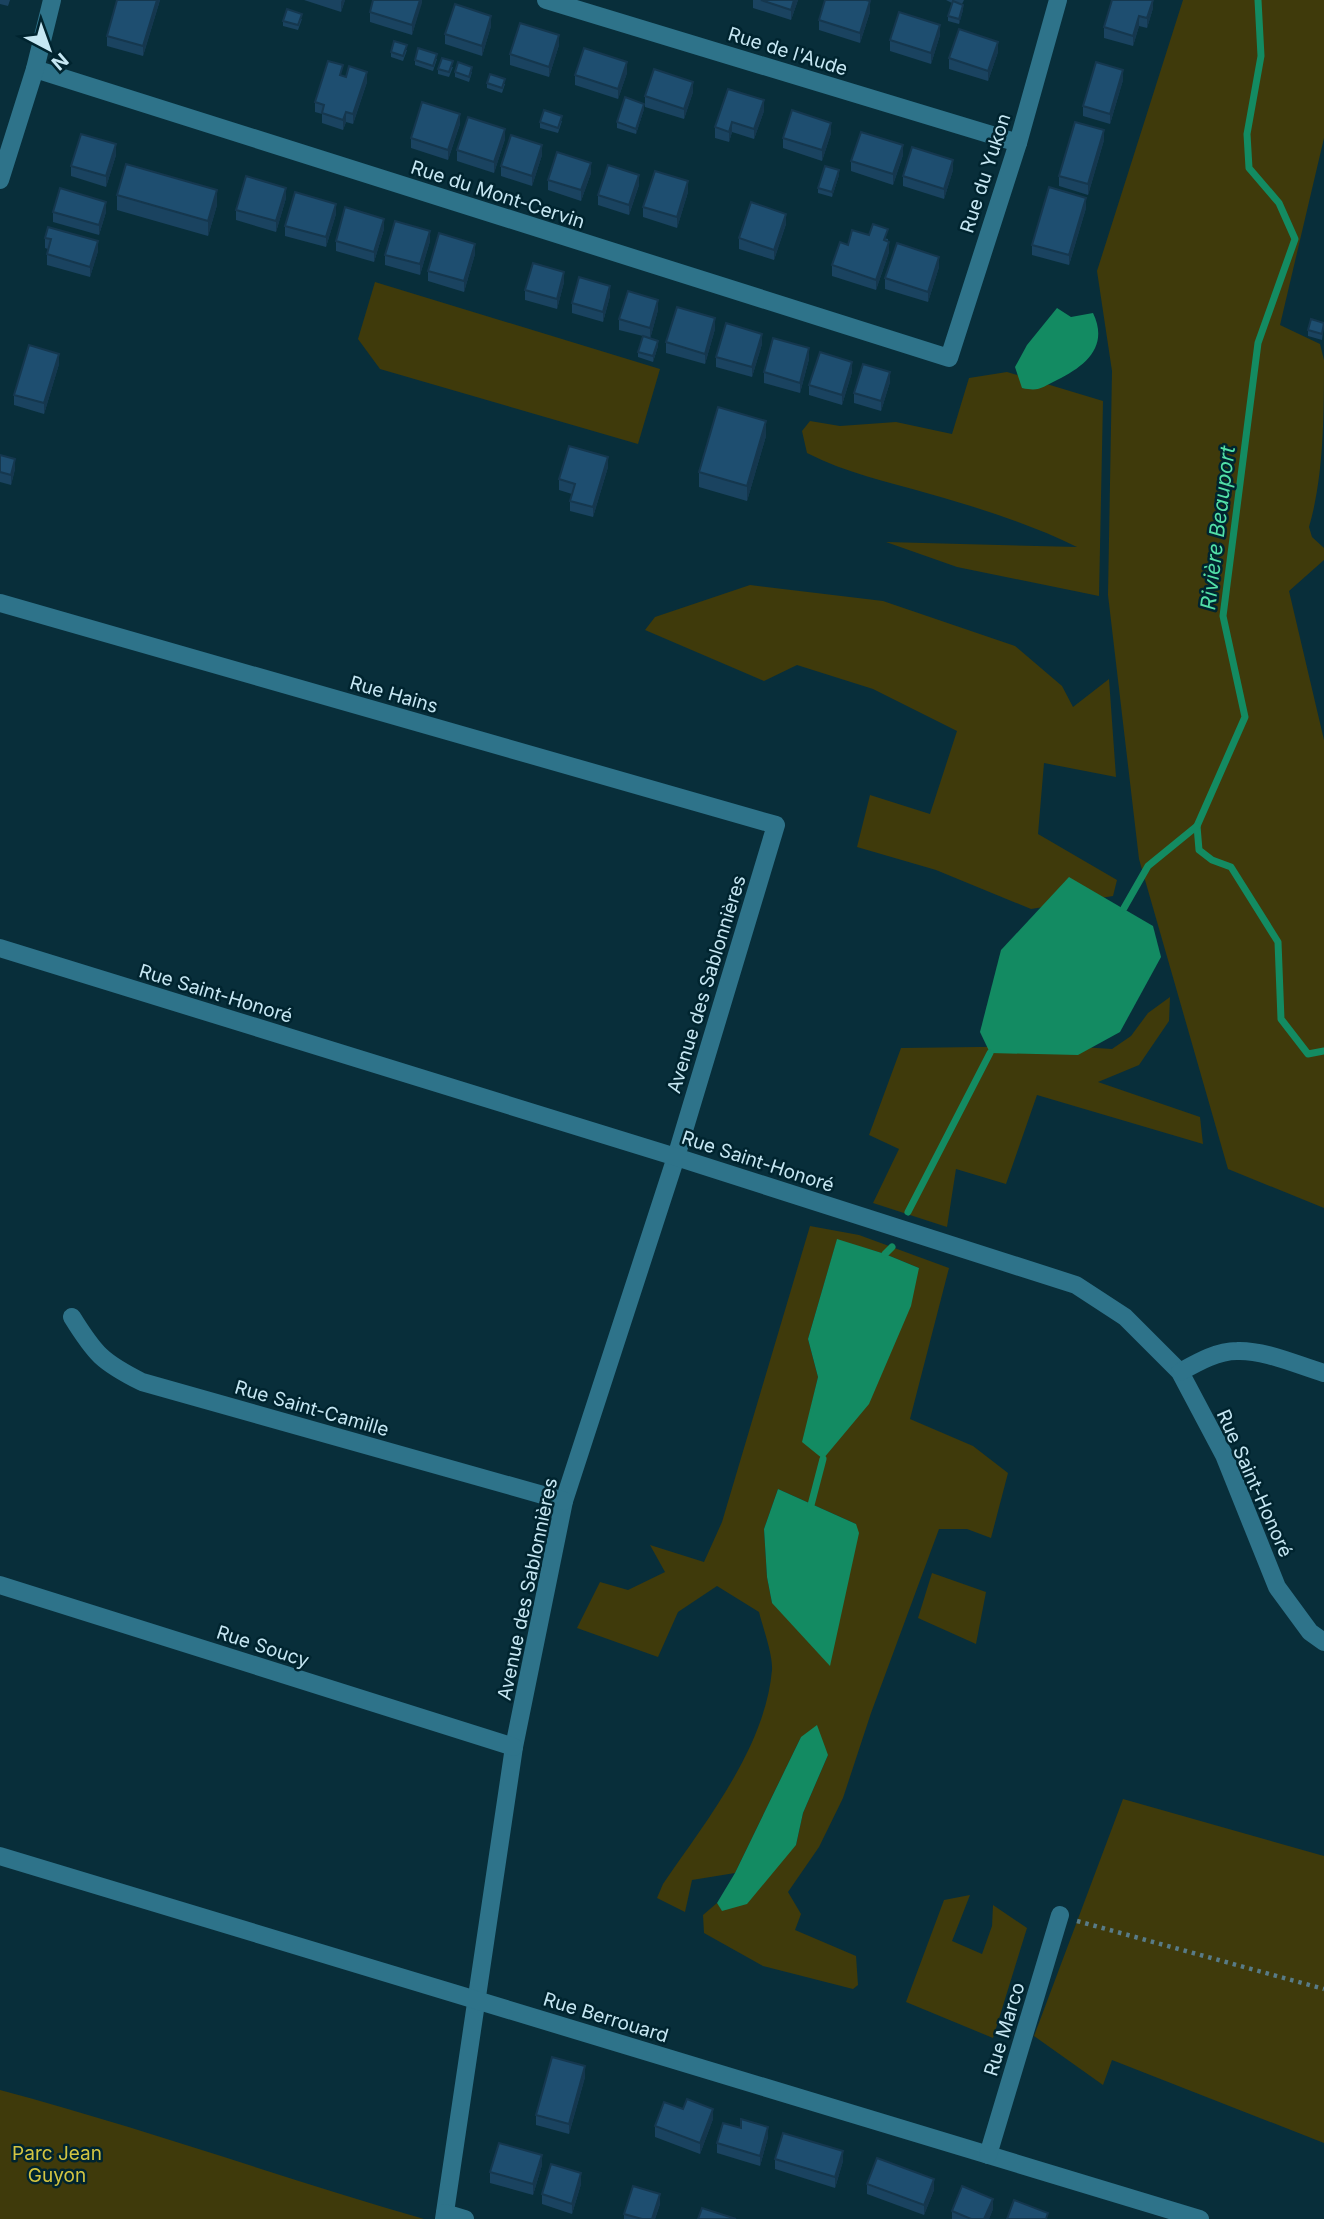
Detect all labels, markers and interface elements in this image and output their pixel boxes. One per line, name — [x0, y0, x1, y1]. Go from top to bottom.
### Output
north arrow — [14, 14, 84, 84]
street label: Rue de l'Aude — [725, 22, 850, 81]
text: N — [47, 48, 73, 75]
street label: Rue du Yukon — [955, 111, 1016, 236]
street label: Rue du Mont-Cervin — [408, 156, 588, 233]
water label: Rivière Beauport — [1195, 443, 1240, 611]
street label: Rue Hains — [347, 671, 441, 718]
street label: Avenue des Sablonnières — [662, 872, 751, 1096]
street label: Rue Saint-Honoré — [136, 959, 295, 1028]
street label: Rue Saint-Honoré — [679, 1126, 837, 1197]
street label: Rue Saint-Camille — [232, 1375, 392, 1441]
street label: Rue Saint-Honoré — [1212, 1406, 1297, 1561]
street label: Avenue des Sablonnières — [493, 1476, 562, 1702]
street label: Rue Soucy — [214, 1621, 312, 1672]
street label: Rue Marco — [979, 1979, 1030, 2079]
street label: Rue Berrouard — [541, 1988, 671, 2047]
park label: Parc Jean Guyon — [12, 2142, 102, 2187]

